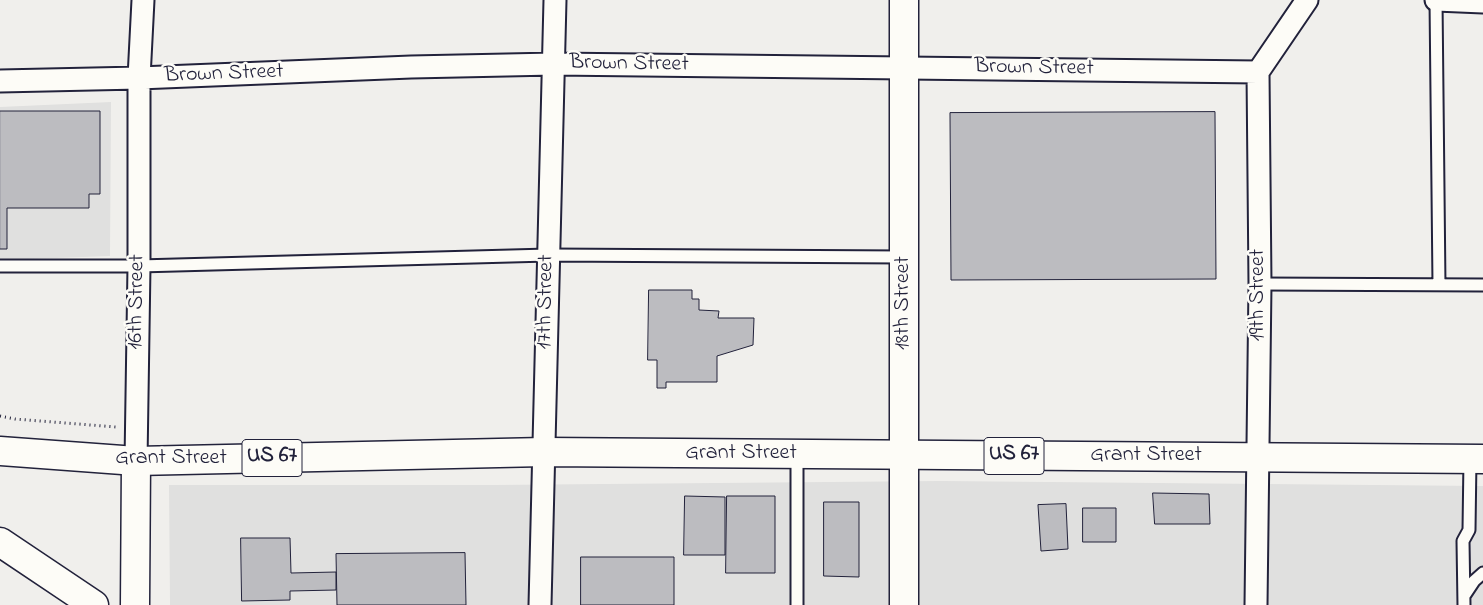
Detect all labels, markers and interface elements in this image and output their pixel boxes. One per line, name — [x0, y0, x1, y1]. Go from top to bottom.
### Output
street label: Brown Street — [569, 51, 689, 79]
street label: Brown Street — [974, 55, 1094, 83]
street label: Brown Street — [164, 60, 284, 90]
street label: 19th Street — [1246, 249, 1272, 341]
street label: 16th Street — [124, 254, 152, 350]
street label: 17th Street — [533, 254, 561, 350]
street label: 18th Street — [891, 256, 917, 350]
road number: US 67 — [984, 438, 1044, 474]
road number: US 67 — [242, 439, 302, 476]
street label: Grant Street — [685, 441, 797, 467]
street label: Grant Street — [1090, 443, 1202, 469]
street label: Grant Street — [115, 446, 227, 472]

